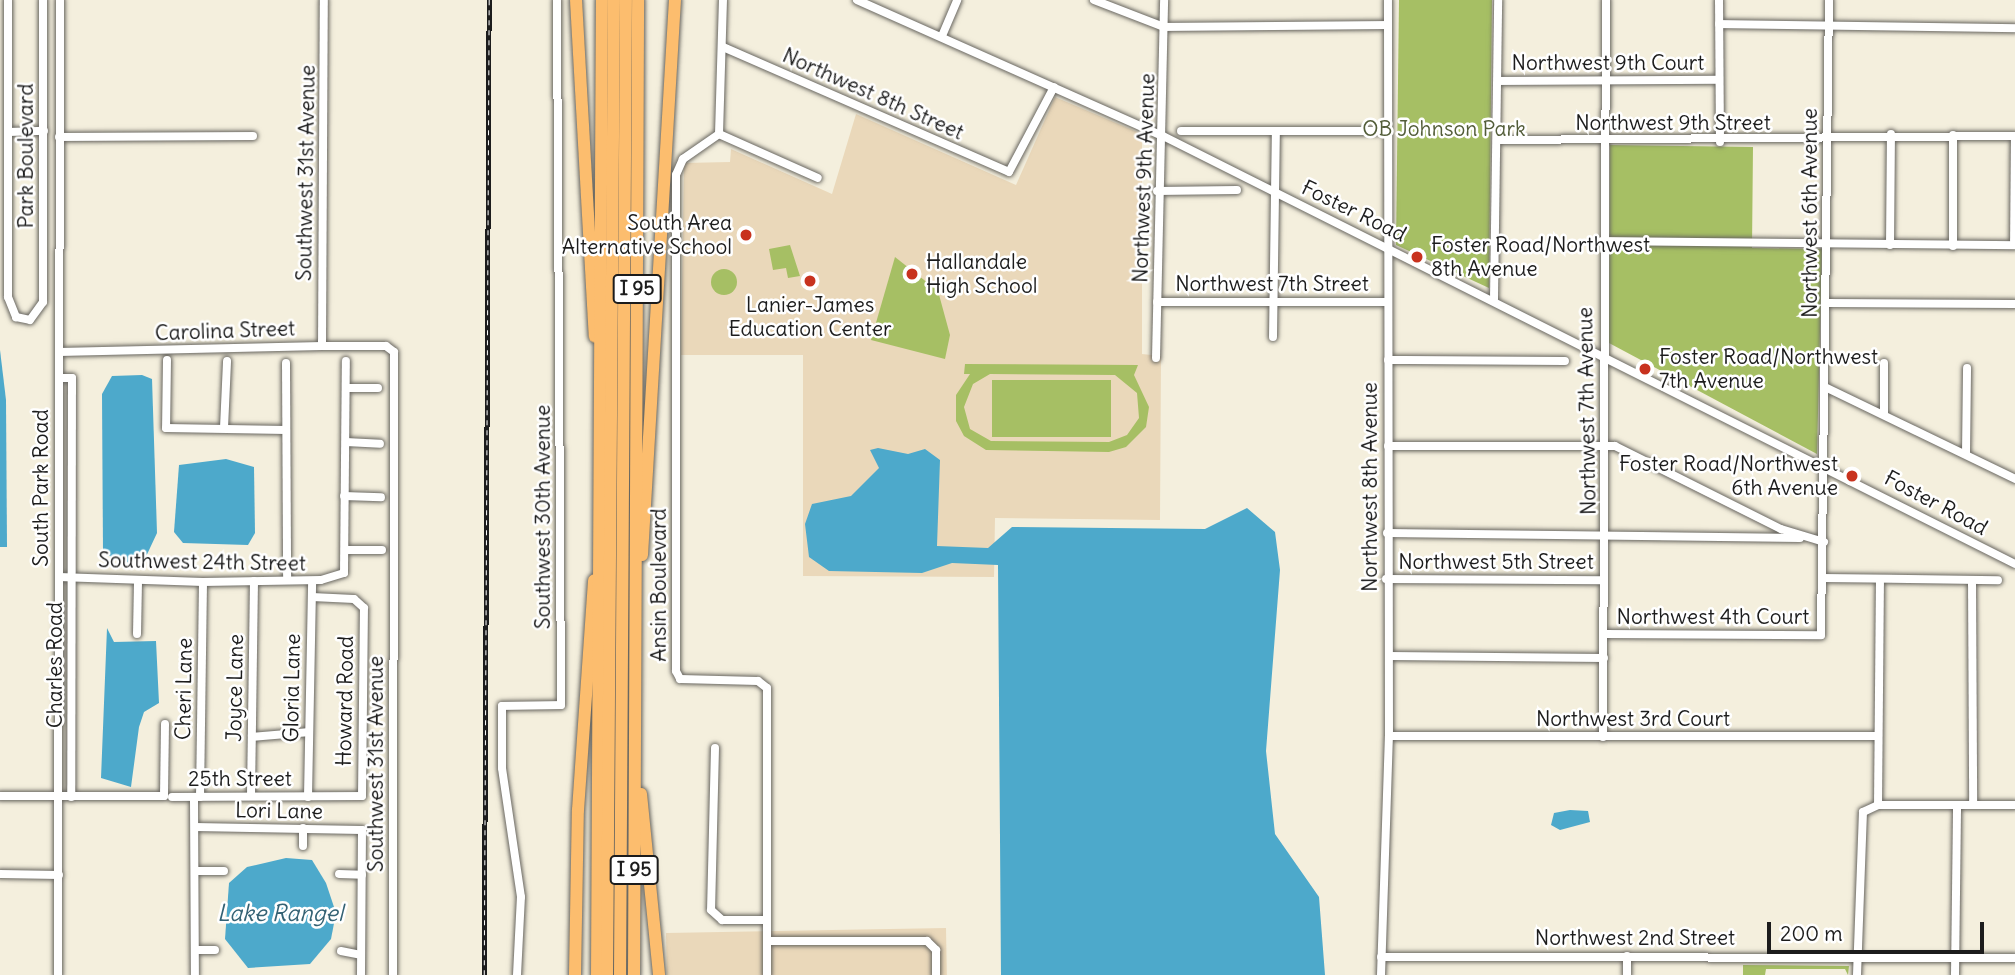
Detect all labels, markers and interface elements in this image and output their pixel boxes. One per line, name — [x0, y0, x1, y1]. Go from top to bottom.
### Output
street label: Northwest 8th Street — [779, 43, 967, 145]
street label: Northwest 9th Court — [1512, 50, 1704, 76]
street label: Southwest 31st Avenue — [292, 65, 320, 281]
street label: Northwest 9th Avenue — [1128, 73, 1160, 283]
street label: Park Boulevard — [13, 84, 39, 228]
street label: Northwest 6th Avenue — [1797, 108, 1823, 318]
street label: Northwest 9th Street — [1575, 110, 1771, 136]
park label: OB Johnson Park — [1362, 116, 1526, 142]
street label: Foster Road — [1298, 175, 1410, 247]
place label: South Area Alternative School — [562, 210, 732, 260]
marker: South Area Alternative School — [738, 227, 754, 243]
place label: Foster Road/Northwest 8th Avenue — [1431, 232, 1650, 282]
place label: Hallandale High School — [926, 249, 1037, 299]
marker: Foster Road/Northwest 8th Avenue — [1409, 249, 1425, 265]
marker: Hallandale High School — [904, 266, 920, 282]
street label: Northwest 7th Street — [1175, 271, 1369, 297]
marker: Lanier-James Education Center — [802, 273, 818, 289]
road number: I 95 — [612, 274, 662, 304]
place label: Lanier-James Education Center — [728, 292, 892, 342]
street label: Northwest 7th Avenue — [1573, 307, 1601, 515]
street label: Carolina Street — [154, 316, 296, 346]
place label: Foster Road/Northwest 7th Avenue — [1659, 344, 1878, 394]
marker: Foster Road/Northwest 7th Avenue — [1637, 361, 1653, 377]
street label: Northwest 8th Avenue — [1357, 382, 1383, 592]
street label: Southwest 30th Avenue — [530, 405, 556, 629]
street label: South Park Road — [28, 409, 54, 567]
place label: Foster Road/Northwest 6th Avenue — [1619, 451, 1838, 501]
street label: Foster Road — [1880, 465, 1992, 541]
marker: Foster Road/Northwest 6th Avenue — [1844, 468, 1860, 484]
street label: Ansin Boulevard — [646, 508, 672, 662]
street label: Southwest 24th Street — [98, 548, 306, 576]
street label: Northwest 5th Street — [1398, 549, 1594, 575]
street label: Charles Road — [42, 602, 68, 728]
street label: Northwest 4th Court — [1617, 604, 1809, 630]
street label: Gloria Lane — [278, 633, 306, 743]
street label: Joyce Lane — [221, 634, 249, 742]
street label: Howard Road — [331, 636, 359, 766]
street label: Cheri Lane — [171, 638, 197, 740]
street label: Southwest 31st Avenue — [363, 656, 389, 872]
street label: Northwest 3rd Court — [1536, 706, 1730, 732]
street label: 25th Street — [188, 766, 292, 792]
street label: Lori Lane — [235, 798, 323, 824]
road number: I 95 — [610, 855, 658, 886]
water label: Lake Rangel — [217, 899, 343, 927]
scale bar — [1770, 908, 1987, 952]
text: 200 m — [1780, 920, 1843, 947]
street label: Northwest 2nd Street — [1535, 925, 1735, 951]

